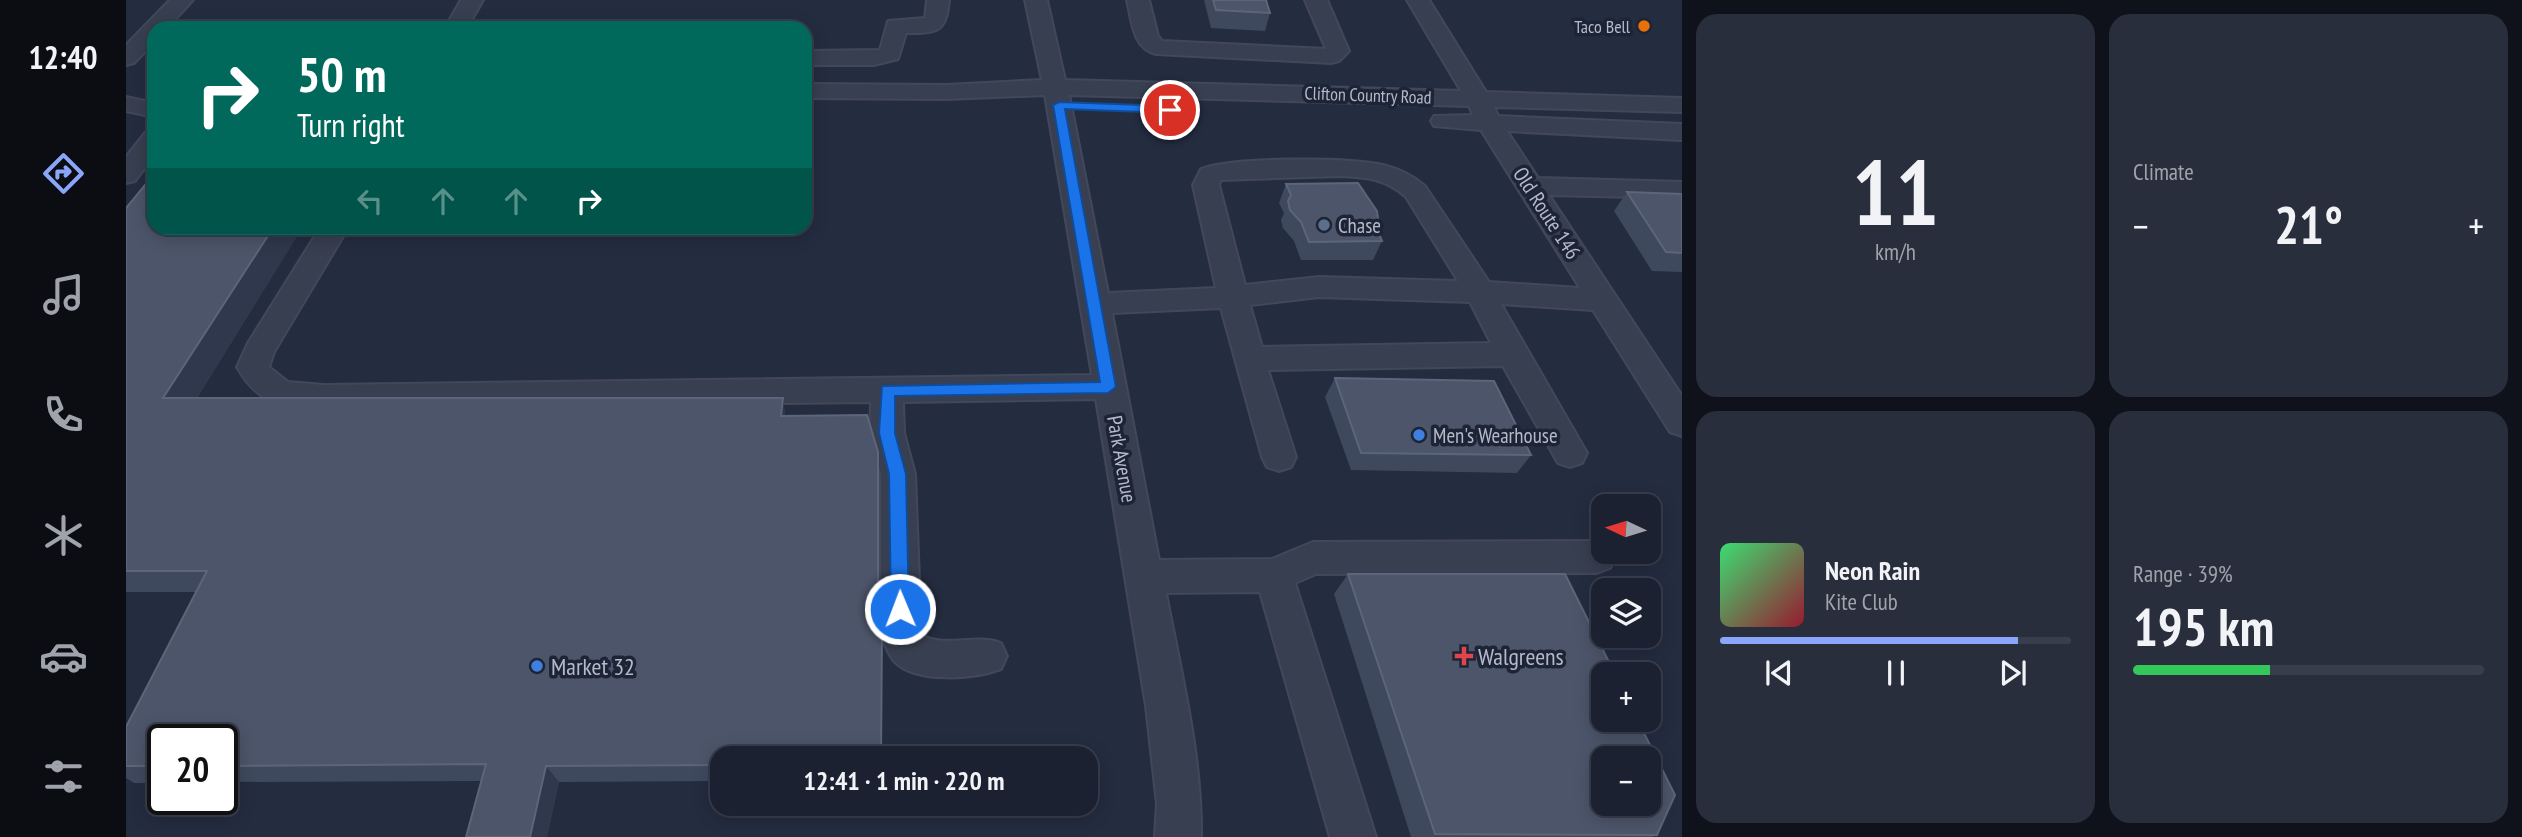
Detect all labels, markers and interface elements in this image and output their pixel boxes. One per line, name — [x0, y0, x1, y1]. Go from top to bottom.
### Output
place label: Taco Bell — [1574, 15, 1631, 38]
marker: Taco Bell — [1636, 18, 1652, 34]
text: 12:40 — [28, 36, 98, 78]
text: 50 m — [297, 42, 386, 106]
icon: right — [182, 49, 273, 140]
pin — [1140, 80, 1200, 140]
street label: Clifton Country Road — [1304, 81, 1432, 109]
icon: arrive — [1151, 91, 1189, 129]
text: Turn right — [297, 104, 405, 146]
text: 11 — [1852, 132, 1939, 250]
icon: directions — [39, 149, 88, 198]
text: Climate — [2133, 157, 2194, 186]
street label: Old Route 146 — [1507, 162, 1587, 264]
icon: left — [351, 182, 389, 220]
icon: ahead — [424, 182, 462, 220]
icon: ahead — [497, 182, 535, 220]
icon: right — [570, 182, 608, 220]
text: 21° — [2274, 191, 2343, 258]
text: − — [2133, 201, 2149, 250]
text: + — [2468, 201, 2484, 250]
place label: Chase — [1338, 212, 1381, 239]
marker: Chase — [1316, 217, 1332, 233]
text: km/h — [1875, 237, 1916, 266]
icon: music — [39, 270, 88, 319]
icon: phone — [39, 390, 88, 439]
street label: Park Avenue — [1101, 413, 1143, 505]
place label: Men's Wearhouse — [1433, 422, 1558, 449]
marker: Men's Wearhouse — [1411, 427, 1427, 443]
north arrow — [1591, 494, 1661, 564]
map controls — [1591, 494, 1661, 816]
icon: climate — [39, 511, 88, 560]
text: Neon Rain — [1825, 554, 1920, 587]
text: Range · 39% — [2133, 559, 2233, 588]
position arrow — [863, 572, 937, 646]
button: layers — [1591, 578, 1661, 648]
text: Kite Club — [1825, 587, 1898, 616]
text: 195 km — [2133, 593, 2274, 660]
icon: car — [39, 632, 88, 681]
place label: Walgreens — [1478, 641, 1564, 672]
marker: Walgreens — [1456, 648, 1472, 664]
place label: Market 32 — [551, 651, 635, 682]
icon: previous — [1760, 654, 1798, 692]
icon: pause — [1877, 654, 1915, 692]
icon: next — [1994, 654, 2032, 692]
marker: Market 32 — [529, 658, 545, 674]
button: + — [1591, 662, 1661, 732]
speed limit sign: 20 — [147, 724, 238, 815]
button: − — [1591, 746, 1661, 816]
icon: filters — [39, 752, 88, 801]
text: 12:41 · 1 min · 220 m — [804, 764, 1004, 797]

